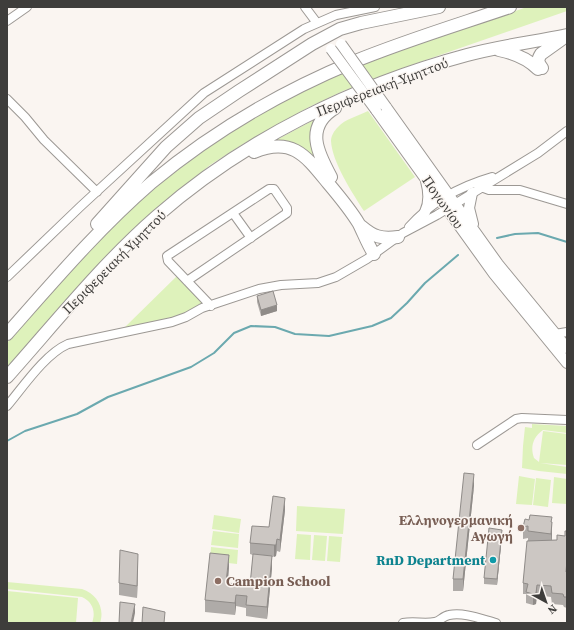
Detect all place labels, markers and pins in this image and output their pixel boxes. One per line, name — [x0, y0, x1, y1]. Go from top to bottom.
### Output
place label: Ελληνογερμανική Αγωγή — [399, 510, 513, 546]
marker: Ελληνογερμανική Αγωγή — [516, 523, 526, 533]
place label: RnD Department — [376, 550, 486, 570]
marker: RnD Department — [488, 555, 498, 565]
place label: Campion School — [226, 571, 331, 591]
marker: Campion School — [213, 576, 223, 586]

